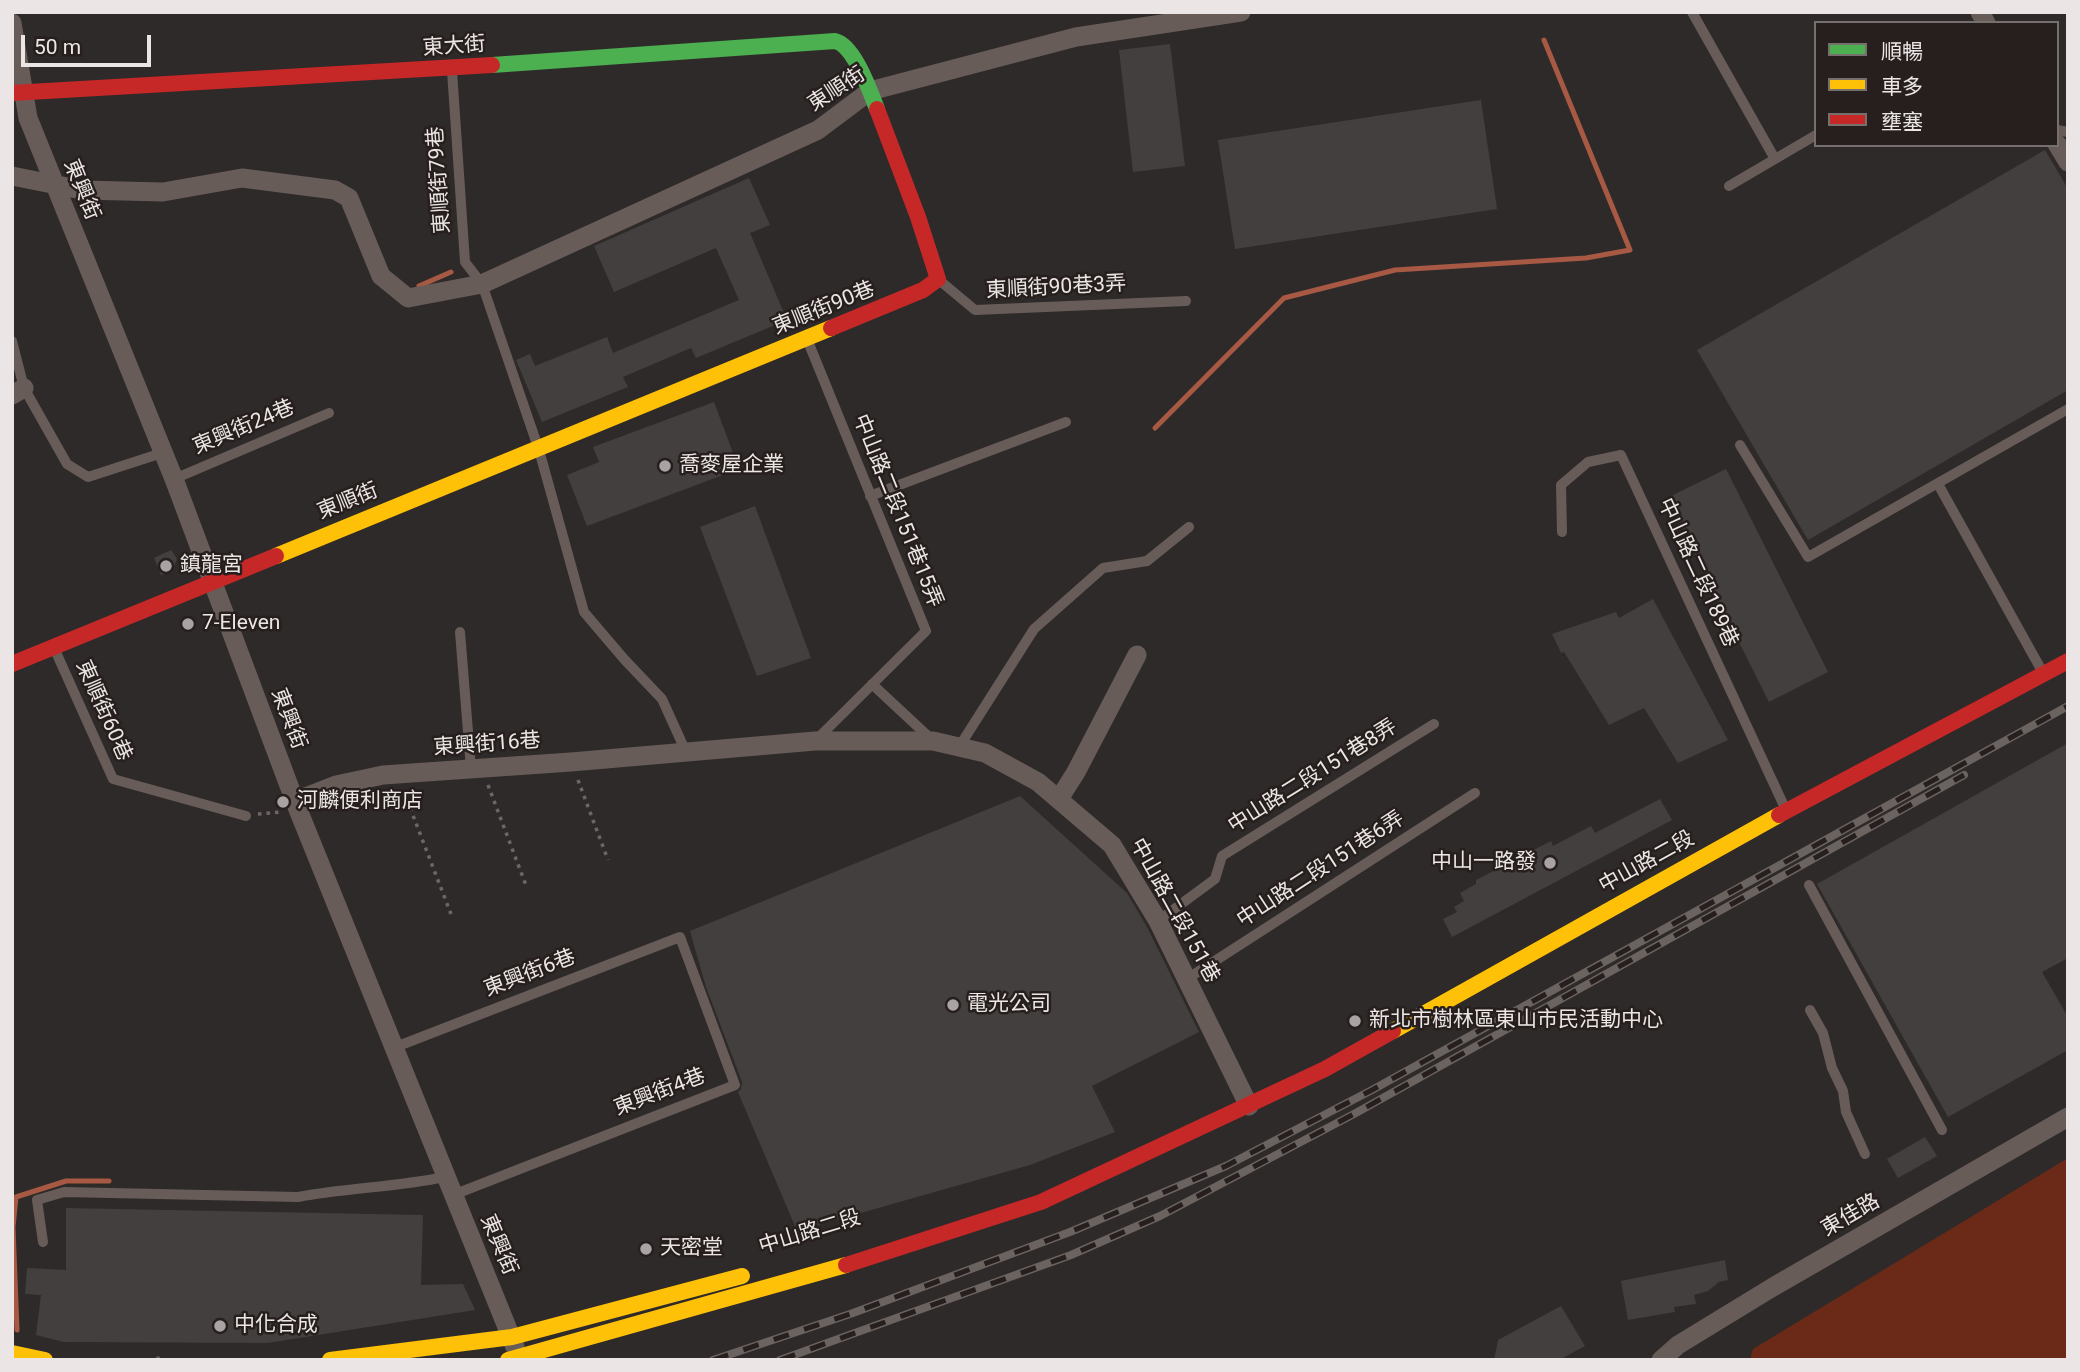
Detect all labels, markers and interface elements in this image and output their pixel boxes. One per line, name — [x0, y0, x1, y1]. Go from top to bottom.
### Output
scale bar — [24, 21, 154, 65]
legend — [1814, 21, 2059, 147]
street label: 東大街 — [422, 32, 486, 62]
text: 50 m — [34, 35, 81, 59]
text: 順暢 — [1881, 40, 1923, 64]
street label: 東順街 — [804, 62, 870, 118]
text: 車多 — [1881, 75, 1923, 99]
text: 壅塞 — [1881, 110, 1923, 134]
street label: 東順街79巷 — [424, 125, 456, 235]
street label: 東興街 — [58, 156, 104, 224]
street label: 東順街90巷3弄 — [985, 272, 1127, 304]
street label: 東順街90巷 — [769, 277, 879, 341]
street label: 東興街24巷 — [190, 395, 298, 461]
street label: 中山路二段151巷15弄 — [847, 411, 947, 611]
place label: 喬麥屋企業 — [679, 453, 784, 479]
marker: 喬麥屋企業 — [657, 458, 673, 474]
street label: 東順街 — [314, 479, 382, 525]
street label: 中山路二段189巷 — [1651, 495, 1743, 651]
place label: 鎮龍宮 — [180, 553, 243, 579]
marker: 鎮龍宮 — [158, 558, 174, 574]
place label: 7-Eleven — [202, 611, 280, 637]
marker: 7-Eleven — [180, 616, 196, 632]
street label: 東順街60巷 — [70, 657, 136, 765]
street label: 東興街 — [265, 685, 311, 753]
street label: 中山路二段151巷8弄 — [1224, 715, 1402, 839]
street label: 東興街16巷 — [432, 729, 542, 761]
place label: 河麟便利商店 — [297, 789, 423, 815]
marker: 河麟便利商店 — [275, 794, 291, 810]
street label: 中山路二段151巷6弄 — [1233, 807, 1409, 933]
street label: 中山路二段 — [1595, 827, 1699, 899]
street label: 中山路二段151巷 — [1124, 834, 1224, 988]
place label: 中山一路發 — [1431, 850, 1536, 876]
marker: 中山一路發 — [1542, 855, 1558, 871]
street label: 東興街6巷 — [481, 945, 579, 1003]
place label: 電光公司 — [967, 992, 1051, 1018]
marker: 電光公司 — [945, 997, 961, 1013]
place label: 新北市樹林區東山市民活動中心 — [1369, 1008, 1663, 1034]
marker: 新北市樹林區東山市民活動中心 — [1347, 1013, 1363, 1029]
street label: 東興街4巷 — [611, 1064, 709, 1122]
street label: 東佳路 — [1817, 1189, 1885, 1243]
street label: 中山路二段 — [756, 1206, 864, 1260]
street label: 東興街 — [474, 1211, 522, 1279]
place label: 天密堂 — [660, 1236, 723, 1262]
marker: 天密堂 — [638, 1241, 654, 1257]
place label: 中化合成 — [234, 1313, 318, 1339]
marker: 中化合成 — [212, 1318, 228, 1334]

